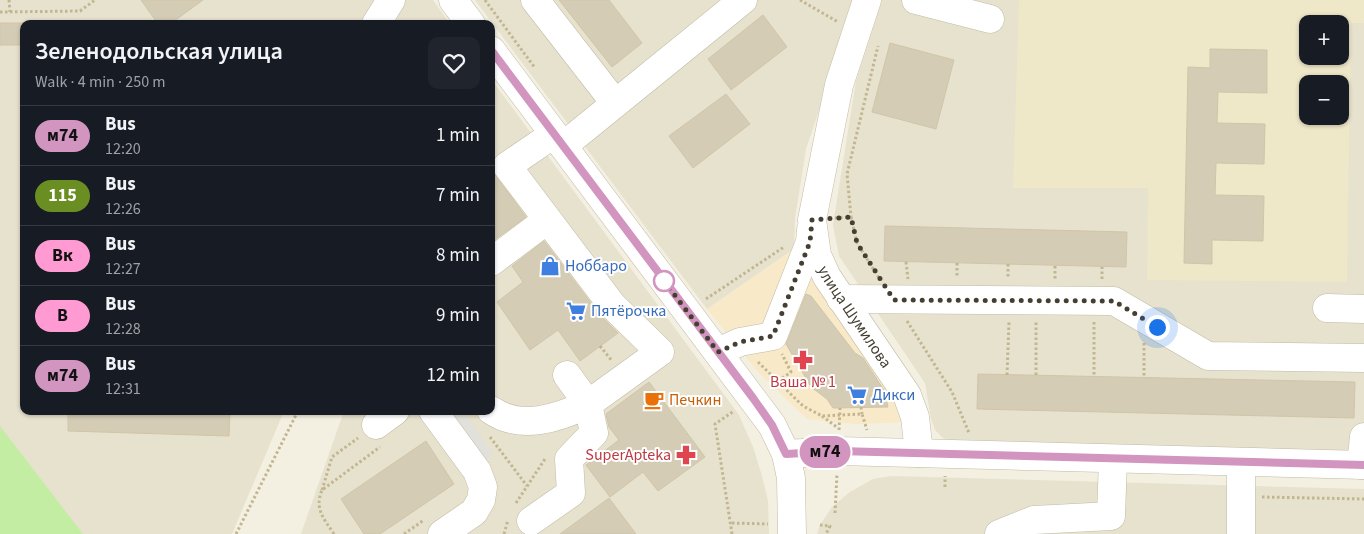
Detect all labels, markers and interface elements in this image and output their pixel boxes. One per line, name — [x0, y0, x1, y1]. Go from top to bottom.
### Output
map controls — [1299, 15, 1349, 125]
button: + — [1299, 15, 1349, 65]
text: Зеленодольская улица — [35, 34, 283, 69]
button: heart — [428, 37, 480, 89]
text: Walk · 4 min · 250 m — [35, 71, 166, 93]
button: − — [1299, 75, 1349, 125]
text: Bus — [105, 111, 136, 138]
text: 1 min — [436, 122, 480, 149]
text: м74 — [47, 123, 78, 148]
text: 12:20 — [105, 138, 141, 160]
text: Bus — [105, 171, 136, 198]
text: 7 min — [436, 182, 480, 209]
text: 115 — [48, 183, 77, 208]
text: 12:26 — [105, 198, 141, 220]
text: Bus — [105, 231, 136, 258]
text: 8 min — [436, 242, 480, 269]
text: Вк — [52, 243, 73, 268]
shop icon: Ноббаро — [539, 255, 561, 277]
place label: Ноббаро — [565, 255, 627, 277]
text: 12:27 — [105, 258, 141, 280]
street label: улица Шумилова — [812, 262, 897, 373]
unlabelled marker — [653, 270, 675, 292]
text: Bus — [105, 291, 136, 318]
supermarket icon: Пятёрочка — [565, 300, 587, 322]
place label: Пятёрочка — [591, 300, 666, 322]
text: 9 min — [436, 302, 480, 329]
text: В — [57, 303, 68, 328]
your location — [1145, 315, 1170, 340]
text: 12:28 — [105, 318, 141, 340]
pharmacy icon: Ваша № 1 — [792, 349, 814, 371]
text: Bus — [105, 351, 136, 378]
text: 12 min — [426, 362, 480, 389]
text: м74 — [47, 363, 78, 388]
place label: Ваша № 1 — [770, 371, 836, 393]
text: 12:31 — [105, 378, 141, 400]
supermarket icon: Дикси — [846, 384, 868, 406]
place label: Дикси — [872, 384, 915, 406]
cafe icon: Печкин — [643, 389, 665, 411]
place label: Печкин — [669, 389, 721, 411]
line badge: м74 — [796, 436, 854, 468]
text: м74 — [810, 439, 840, 464]
place label: SuperApteka — [585, 444, 671, 466]
pharmacy icon: SuperApteka — [675, 444, 697, 466]

